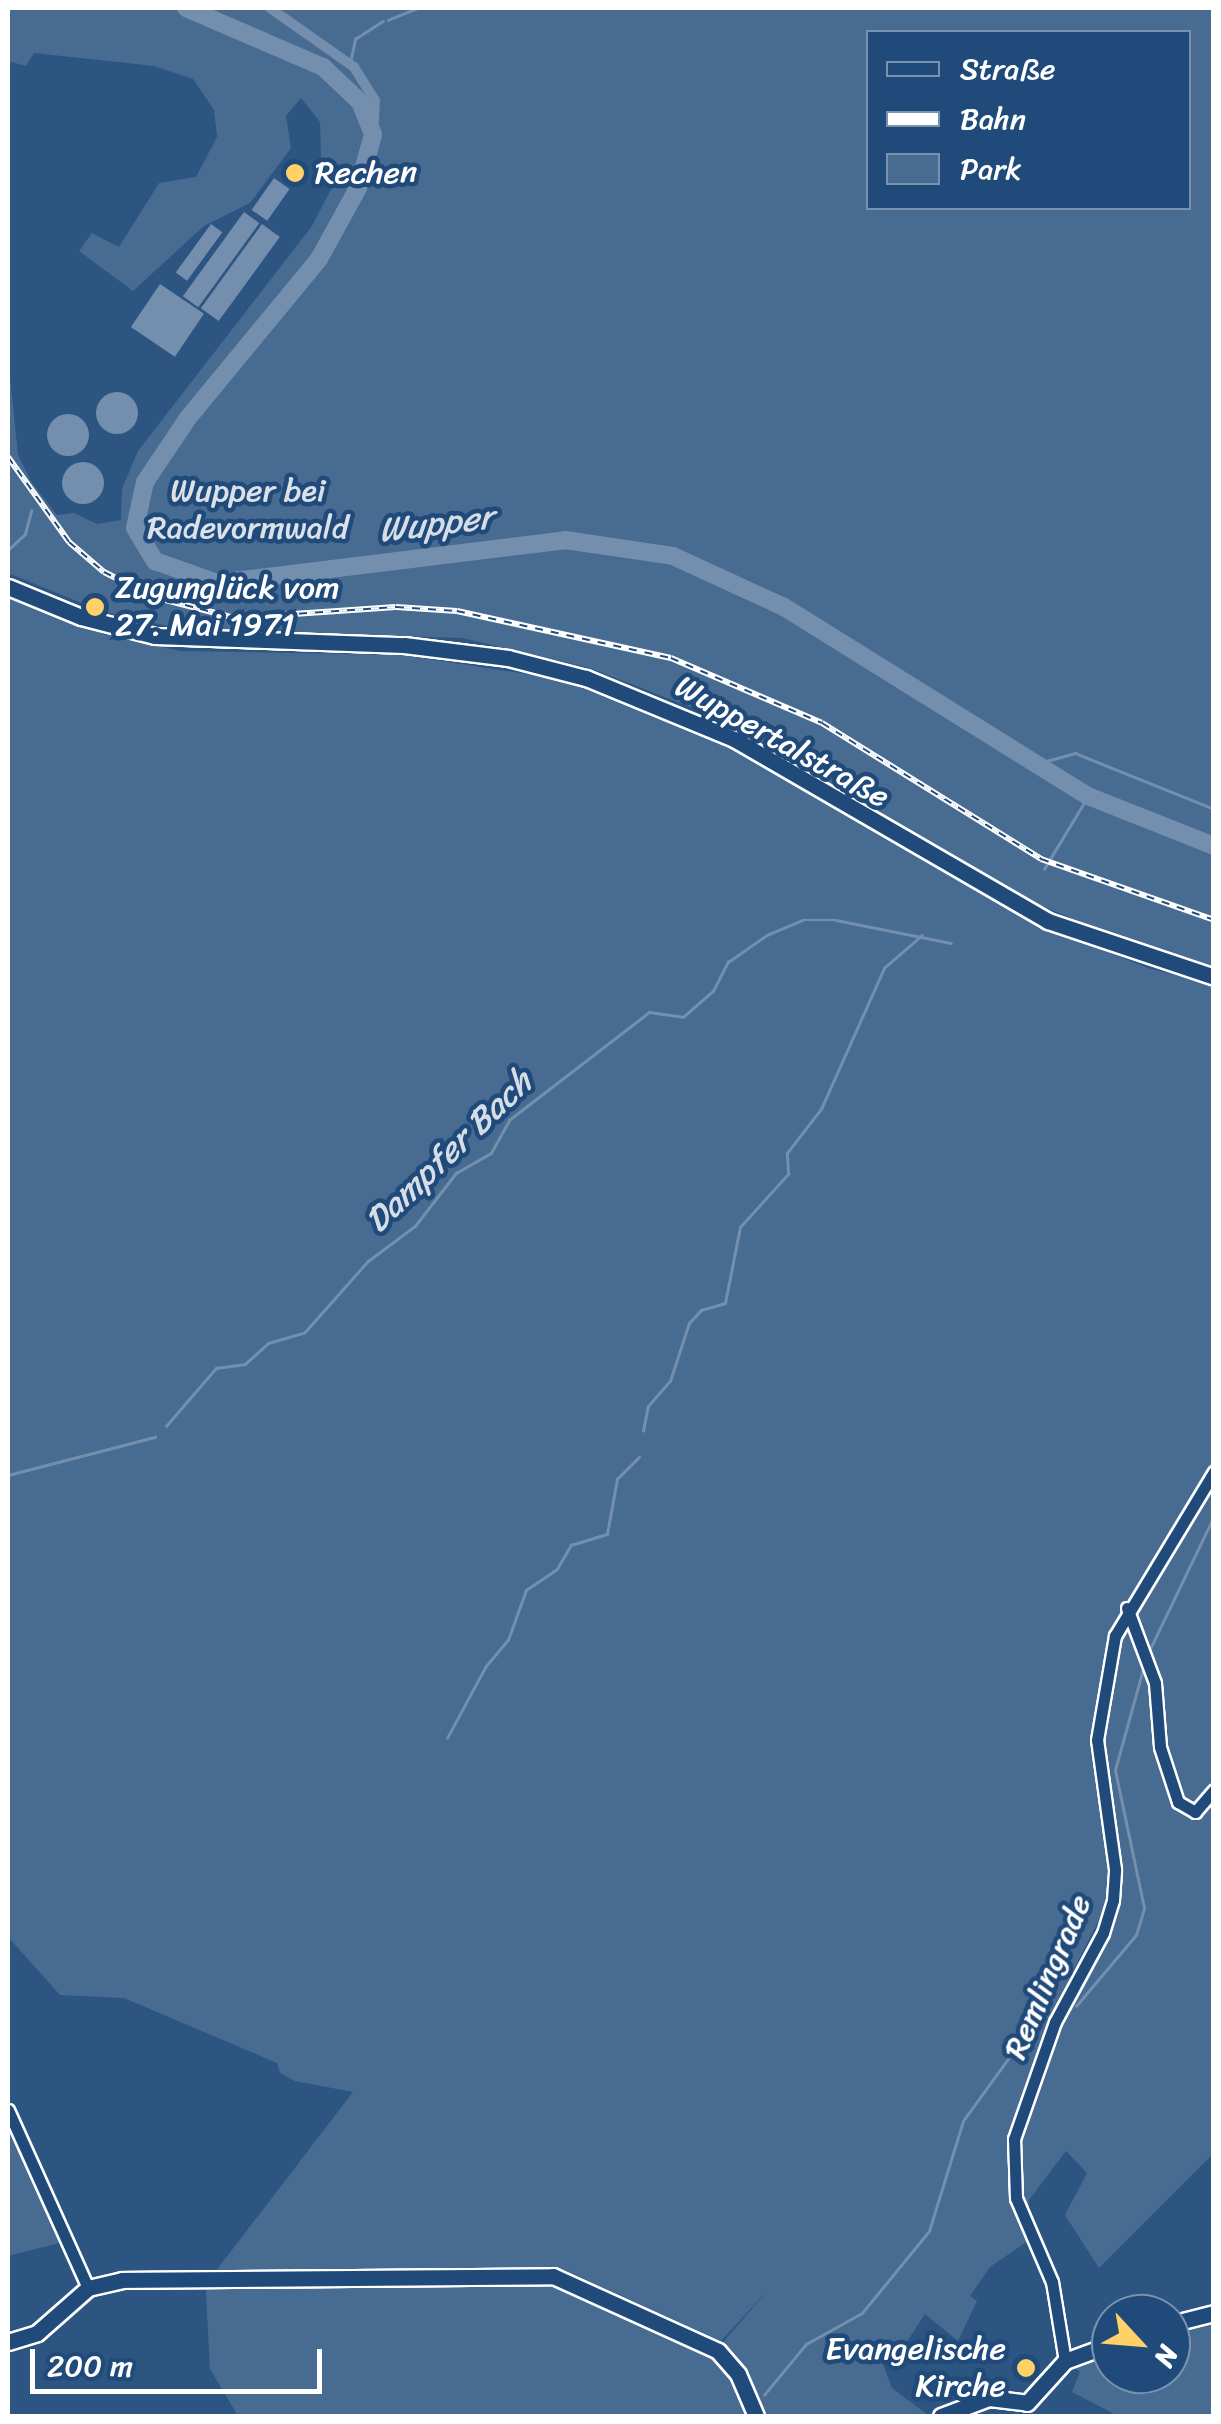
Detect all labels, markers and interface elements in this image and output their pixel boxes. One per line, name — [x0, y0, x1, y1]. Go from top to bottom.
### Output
legend — [866, 30, 1191, 210]
text: Straße — [960, 42, 1055, 96]
text: Bahn — [960, 92, 1026, 146]
text: Park — [960, 142, 1022, 196]
place label: Rechen — [315, 154, 417, 192]
marker: Rechen — [284, 162, 306, 184]
park label: Wupper bei Radevormwald — [147, 473, 349, 548]
water label: Wupper — [376, 495, 496, 551]
place label: Zugunglück vom 27. Mai 1971 — [115, 570, 340, 645]
marker: Zugunglück vom 27. Mai 1971 — [84, 596, 106, 618]
street label: Wuppertalstraße — [668, 667, 896, 817]
water label: Dampfer Bach — [356, 1061, 540, 1241]
street label: Remlingrade — [996, 1889, 1100, 2065]
north arrow — [1091, 2294, 1191, 2394]
scale bar — [35, 2329, 328, 2391]
place label: Evangelische Kirche — [826, 2331, 1006, 2406]
text: N — [1140, 2337, 1193, 2376]
text: 200 m — [47, 2339, 133, 2393]
marker: Evangelische Kirche — [1015, 2357, 1037, 2379]

